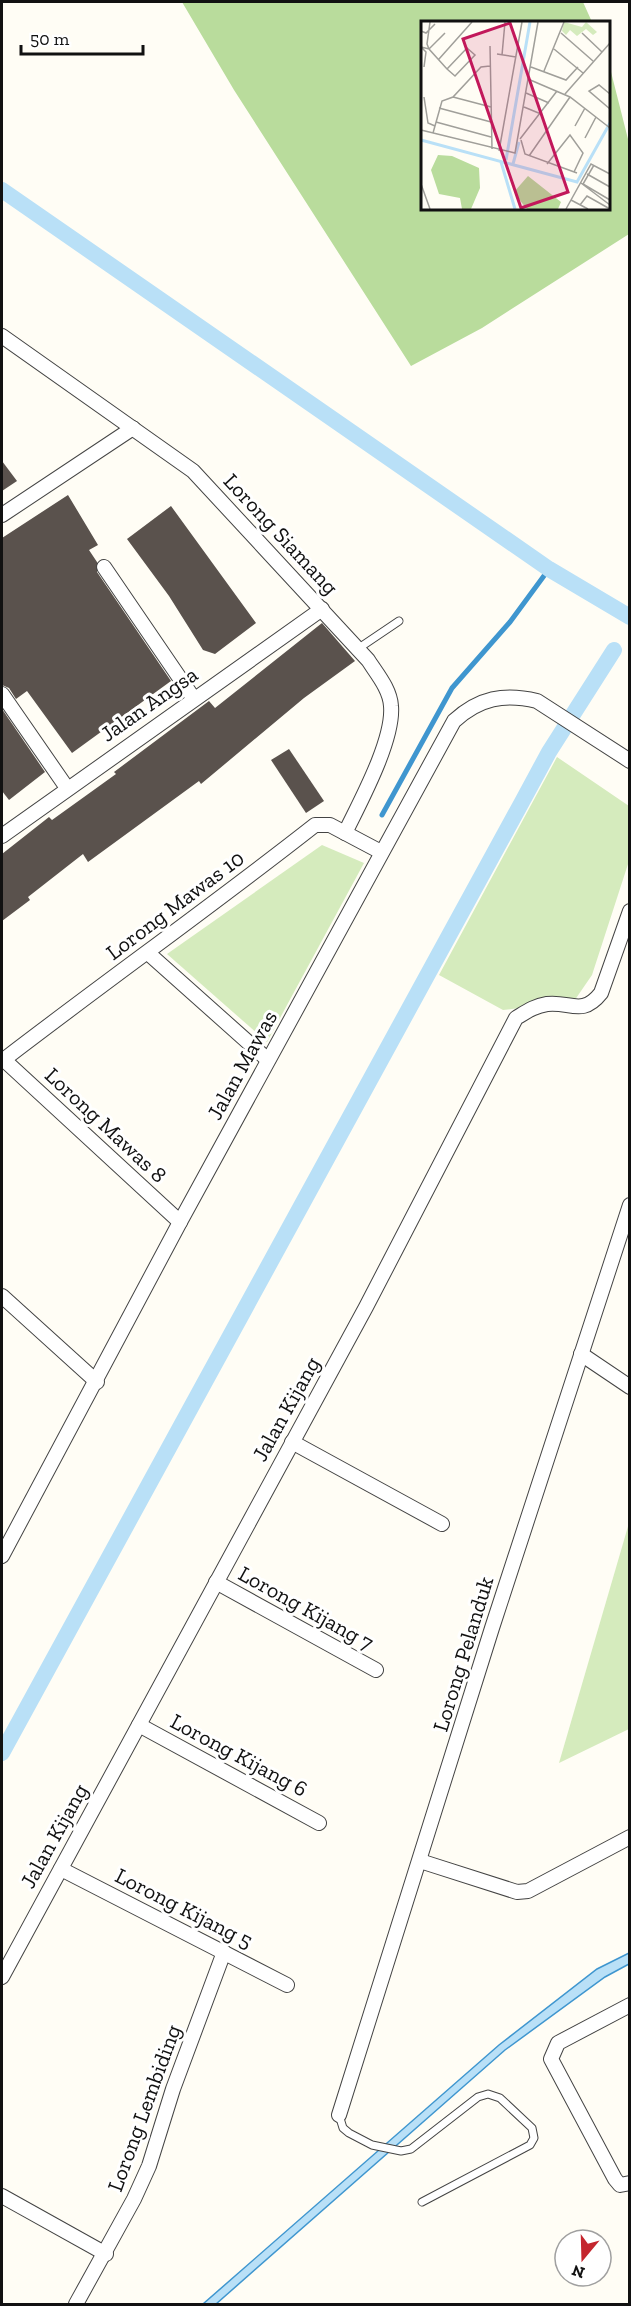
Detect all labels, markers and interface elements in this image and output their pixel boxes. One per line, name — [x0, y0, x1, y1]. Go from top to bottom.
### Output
scale bar — [21, 18, 142, 56]
inset map — [421, 21, 610, 210]
text: 50 m — [30, 28, 70, 50]
street label: Lorong Siamang — [218, 468, 344, 600]
street label: Jalan Angsa — [95, 660, 203, 747]
street label: Lorong Mawas 10 — [101, 844, 249, 966]
street label: Jalan Mawas — [201, 1006, 283, 1124]
street label: Lorong Mawas 8 — [39, 1062, 173, 1188]
street label: Jalan Kijang — [246, 1352, 326, 1466]
street label: Lorong Kijang 7 — [234, 1560, 379, 1656]
street label: Lorong Pelanduk — [427, 1573, 500, 1735]
street label: Lorong Kijang 6 — [166, 1708, 312, 1802]
street label: Jalan Kijang — [14, 1779, 94, 1893]
street label: Lorong Kijang 5 — [111, 1862, 257, 1954]
street label: Lorong Lembiding — [101, 2021, 187, 2195]
north arrow — [553, 2228, 613, 2288]
text: N — [569, 2261, 587, 2283]

